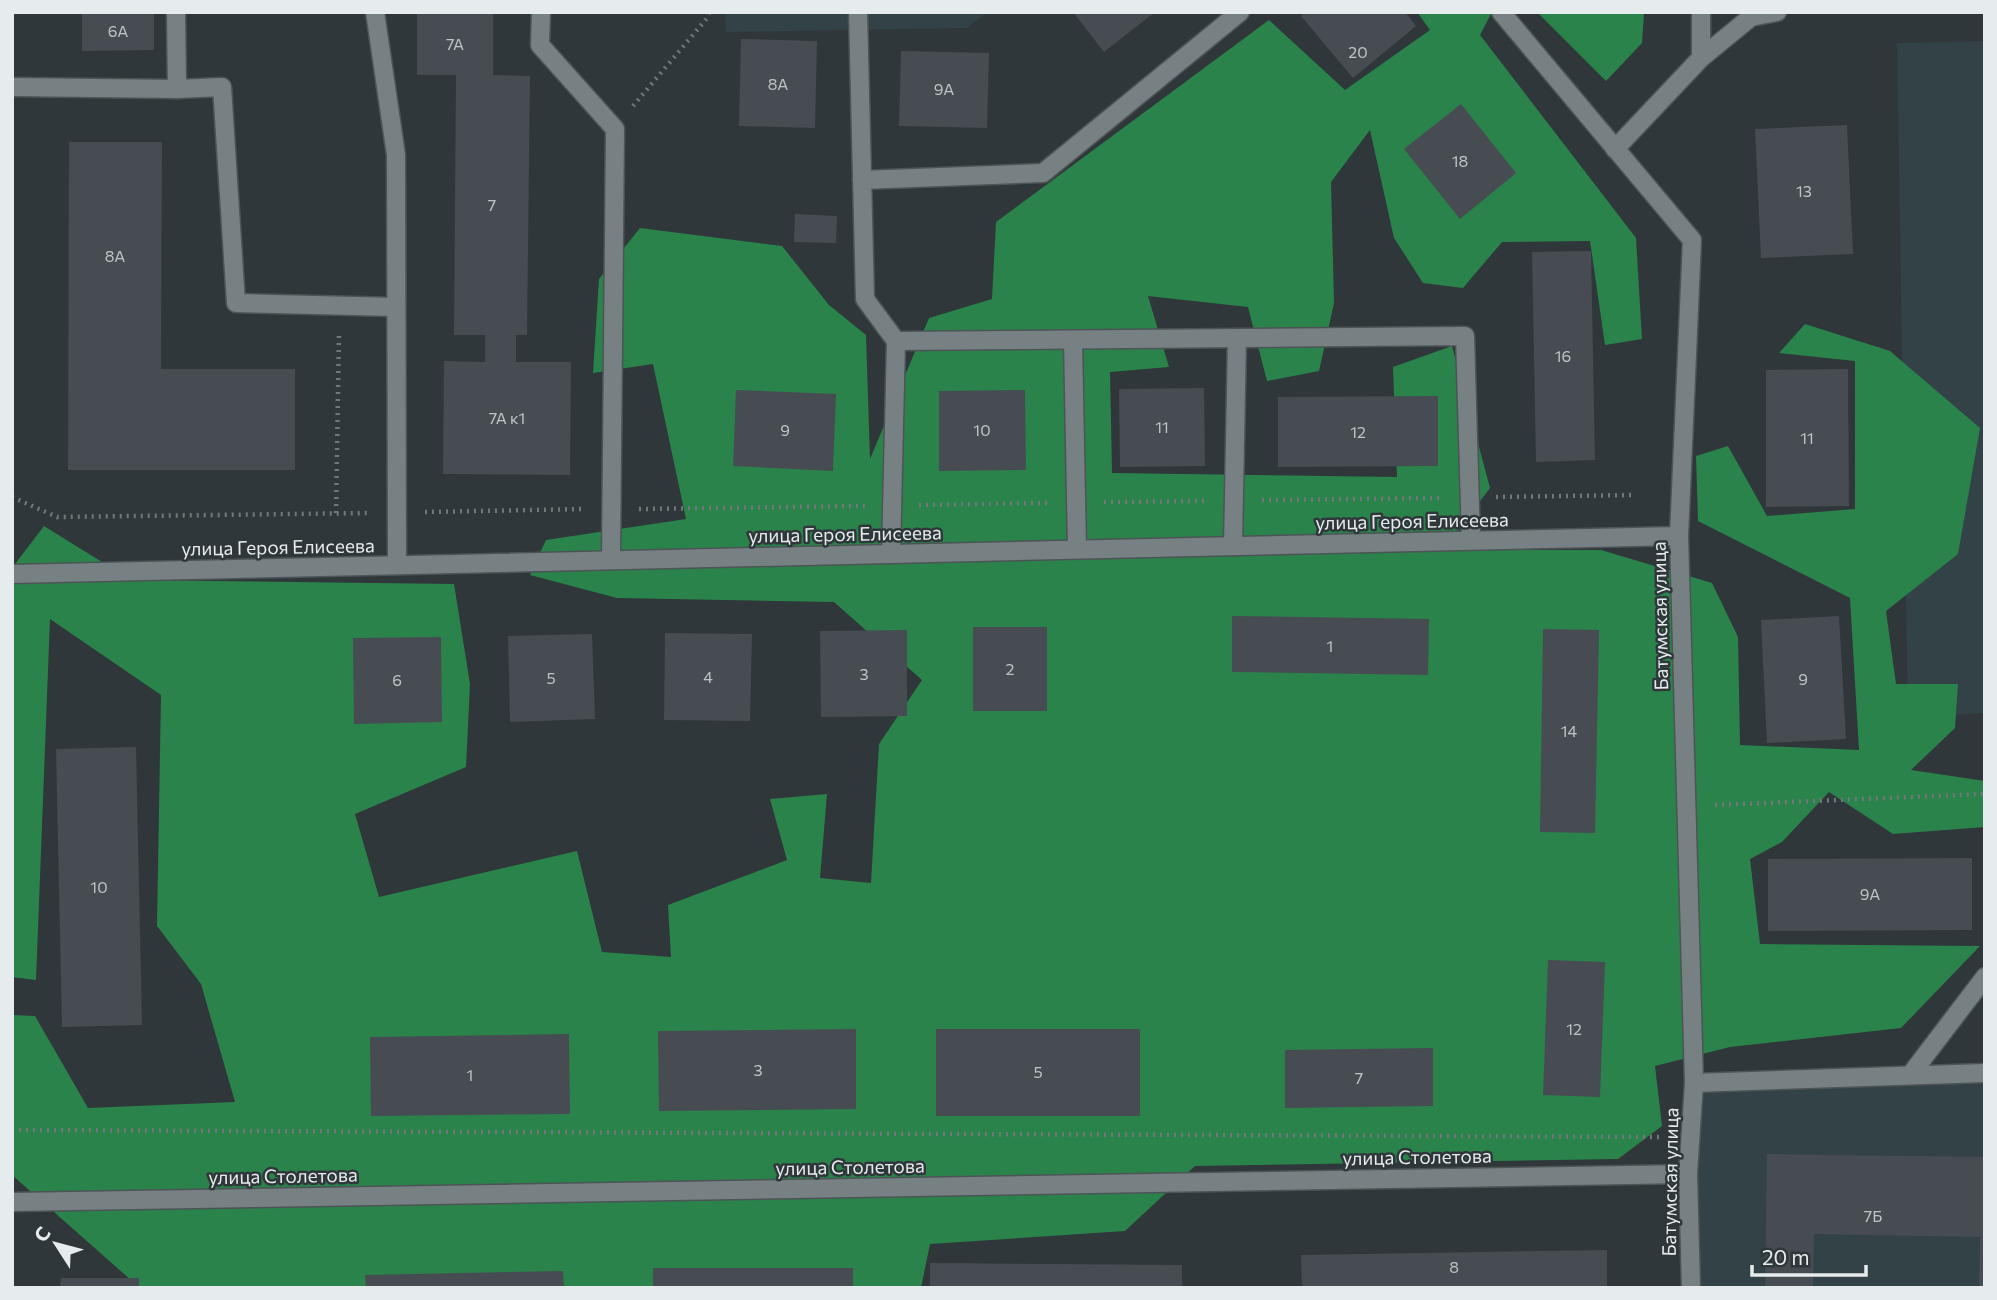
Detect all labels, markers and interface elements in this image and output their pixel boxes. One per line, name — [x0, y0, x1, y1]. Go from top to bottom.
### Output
house number: 6А — [108, 21, 128, 40]
house number: 7А — [446, 34, 464, 53]
house number: 20 — [1348, 42, 1368, 61]
house number: 8А — [768, 74, 788, 93]
house number: 9А — [934, 79, 954, 98]
house number: 18 — [1452, 151, 1468, 170]
house number: 13 — [1796, 181, 1812, 200]
house number: 7 — [488, 195, 496, 214]
house number: 8А — [105, 246, 125, 265]
house number: 16 — [1555, 346, 1571, 365]
house number: 7А к1 — [489, 408, 525, 427]
house number: 11 — [1155, 417, 1169, 436]
house number: 9 — [780, 420, 790, 439]
house number: 10 — [973, 420, 991, 439]
house number: 12 — [1350, 422, 1366, 441]
house number: 11 — [1800, 428, 1814, 447]
street label: улица Героя Елисеева — [1315, 507, 1509, 534]
street label: улица Героя Елисеева — [748, 520, 942, 547]
street label: улица Героя Елисеева — [181, 533, 375, 560]
street label: Батумская улица — [1647, 541, 1672, 691]
house number: 1 — [1327, 636, 1333, 655]
house number: 2 — [1006, 659, 1015, 678]
house number: 3 — [859, 664, 869, 683]
house number: 4 — [703, 667, 713, 686]
house number: 5 — [546, 668, 556, 687]
house number: 9 — [1798, 669, 1808, 688]
house number: 6 — [392, 670, 402, 689]
house number: 14 — [1561, 721, 1578, 740]
house number: 10 — [90, 877, 108, 896]
house number: 9А — [1860, 884, 1880, 903]
house number: 12 — [1566, 1019, 1582, 1038]
house number: 3 — [753, 1060, 763, 1079]
house number: 5 — [1033, 1062, 1043, 1081]
house number: 1 — [467, 1065, 473, 1084]
house number: 7 — [1355, 1068, 1363, 1087]
street label: Батумская улица — [1657, 1107, 1682, 1257]
street label: улица Столетова — [1342, 1144, 1492, 1169]
street label: улица Столетова — [775, 1154, 925, 1179]
street label: улица Столетова — [208, 1163, 358, 1188]
house number: 7Б — [1864, 1206, 1882, 1225]
north arrow — [21, 1209, 91, 1279]
text: С — [29, 1222, 55, 1246]
scale bar — [1752, 1234, 1866, 1278]
text: 20 m — [1762, 1244, 1810, 1269]
house number: 8 — [1449, 1257, 1459, 1276]

